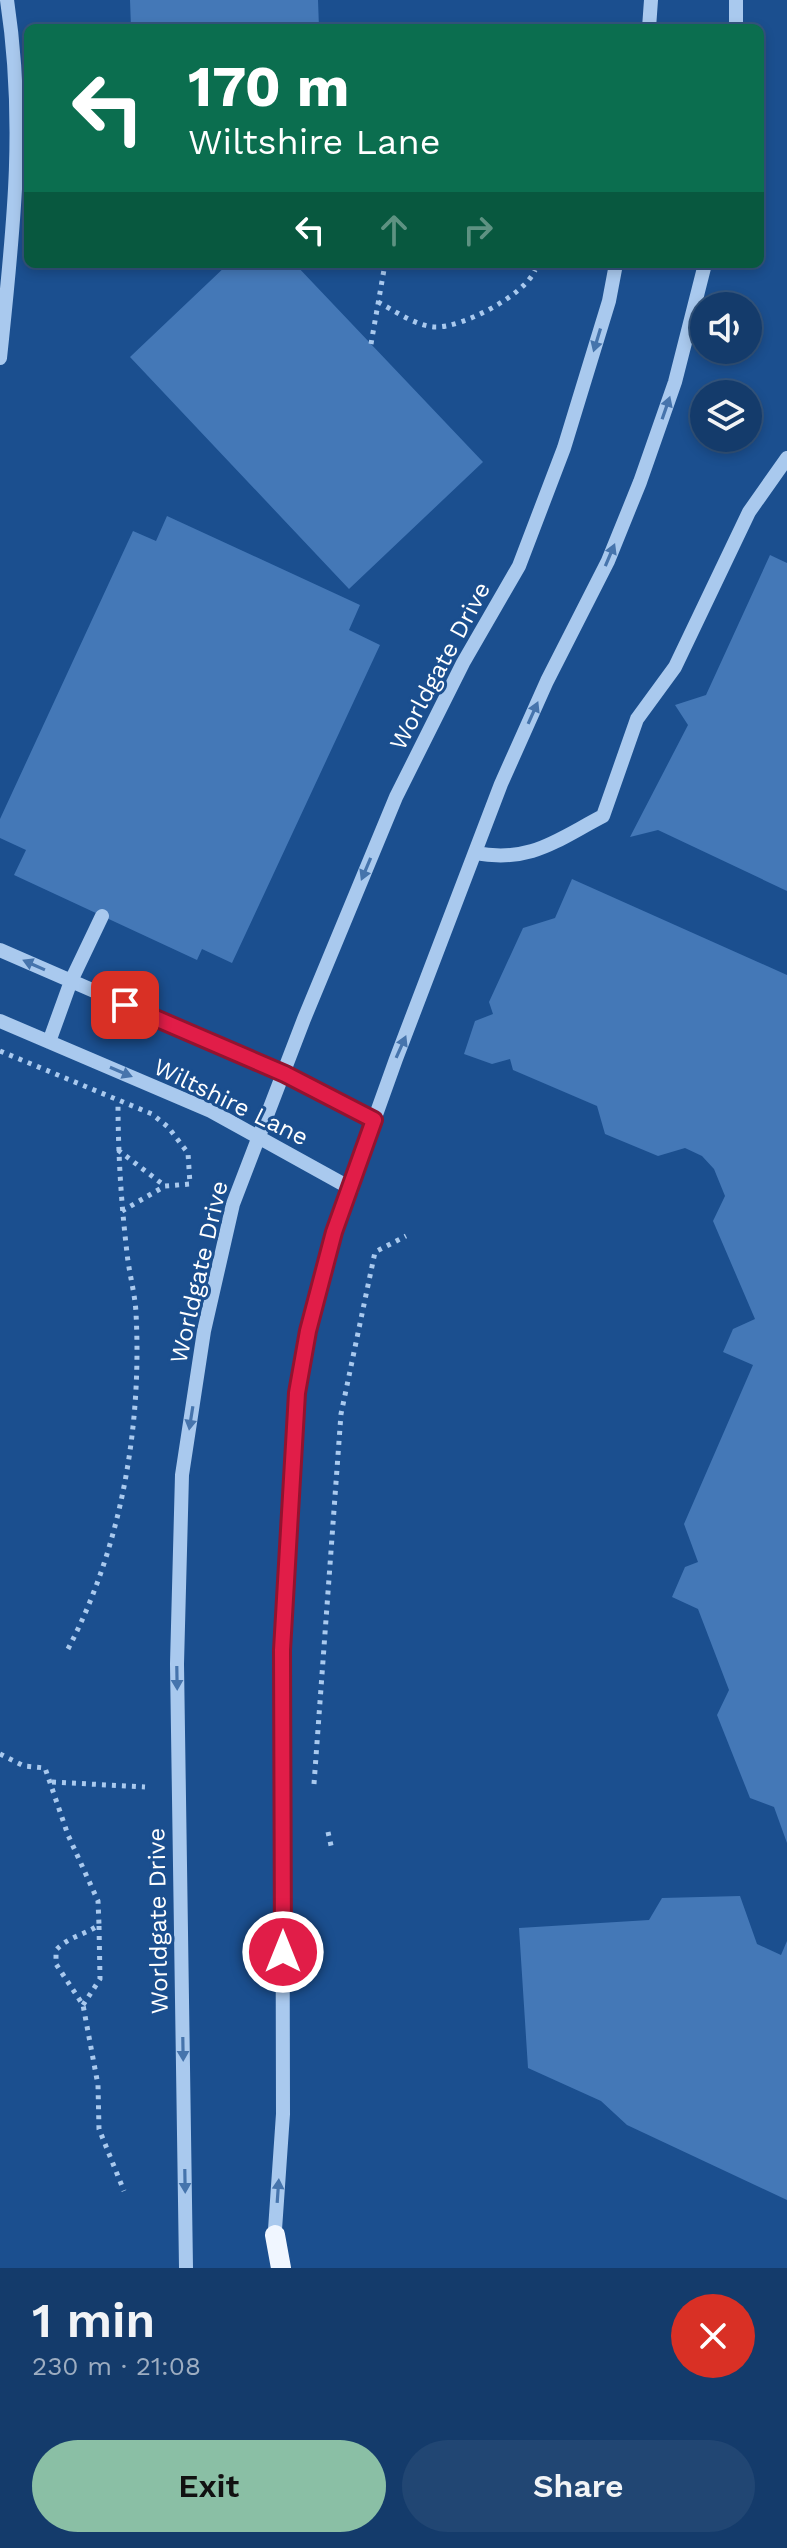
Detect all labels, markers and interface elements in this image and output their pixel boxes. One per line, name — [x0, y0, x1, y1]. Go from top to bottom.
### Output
text: 170 m — [188, 54, 350, 120]
icon: left — [56, 56, 160, 160]
text: Wiltshire Lane — [188, 121, 441, 163]
icon: left — [288, 208, 332, 252]
icon: ahead — [372, 208, 416, 252]
icon: right — [456, 208, 500, 252]
map controls — [690, 292, 762, 452]
button: sound — [690, 292, 762, 364]
one-way arrow — [590, 328, 603, 352]
button: layers — [690, 380, 762, 452]
one-way arrow — [660, 396, 673, 420]
one-way arrow — [603, 544, 616, 567]
street label: Worldgate Drive — [384, 577, 496, 755]
one-way arrow — [526, 701, 540, 725]
one-way arrow — [360, 857, 373, 881]
one-way arrow — [22, 958, 46, 971]
pin — [91, 971, 159, 1039]
icon: arrive — [103, 983, 147, 1027]
one-way arrow — [394, 1035, 407, 1059]
street label: Wiltshire Lane — [149, 1053, 313, 1151]
one-way arrow — [109, 1066, 133, 1079]
street label: Worldgate Drive — [164, 1178, 234, 1366]
one-way arrow — [184, 1406, 197, 1431]
one-way arrow — [171, 1666, 183, 1691]
street label: Worldgate Drive — [142, 1828, 174, 2014]
position arrow — [241, 1910, 325, 1994]
one-way arrow — [176, 2037, 189, 2062]
one-way arrow — [179, 2169, 191, 2194]
one-way arrow — [272, 2178, 285, 2203]
text: 1 min — [32, 2292, 155, 2349]
button: close — [671, 2294, 755, 2378]
text: 230 m · 21:08 — [32, 2351, 201, 2381]
button: Exit — [32, 2440, 386, 2532]
button: Share — [402, 2440, 755, 2532]

